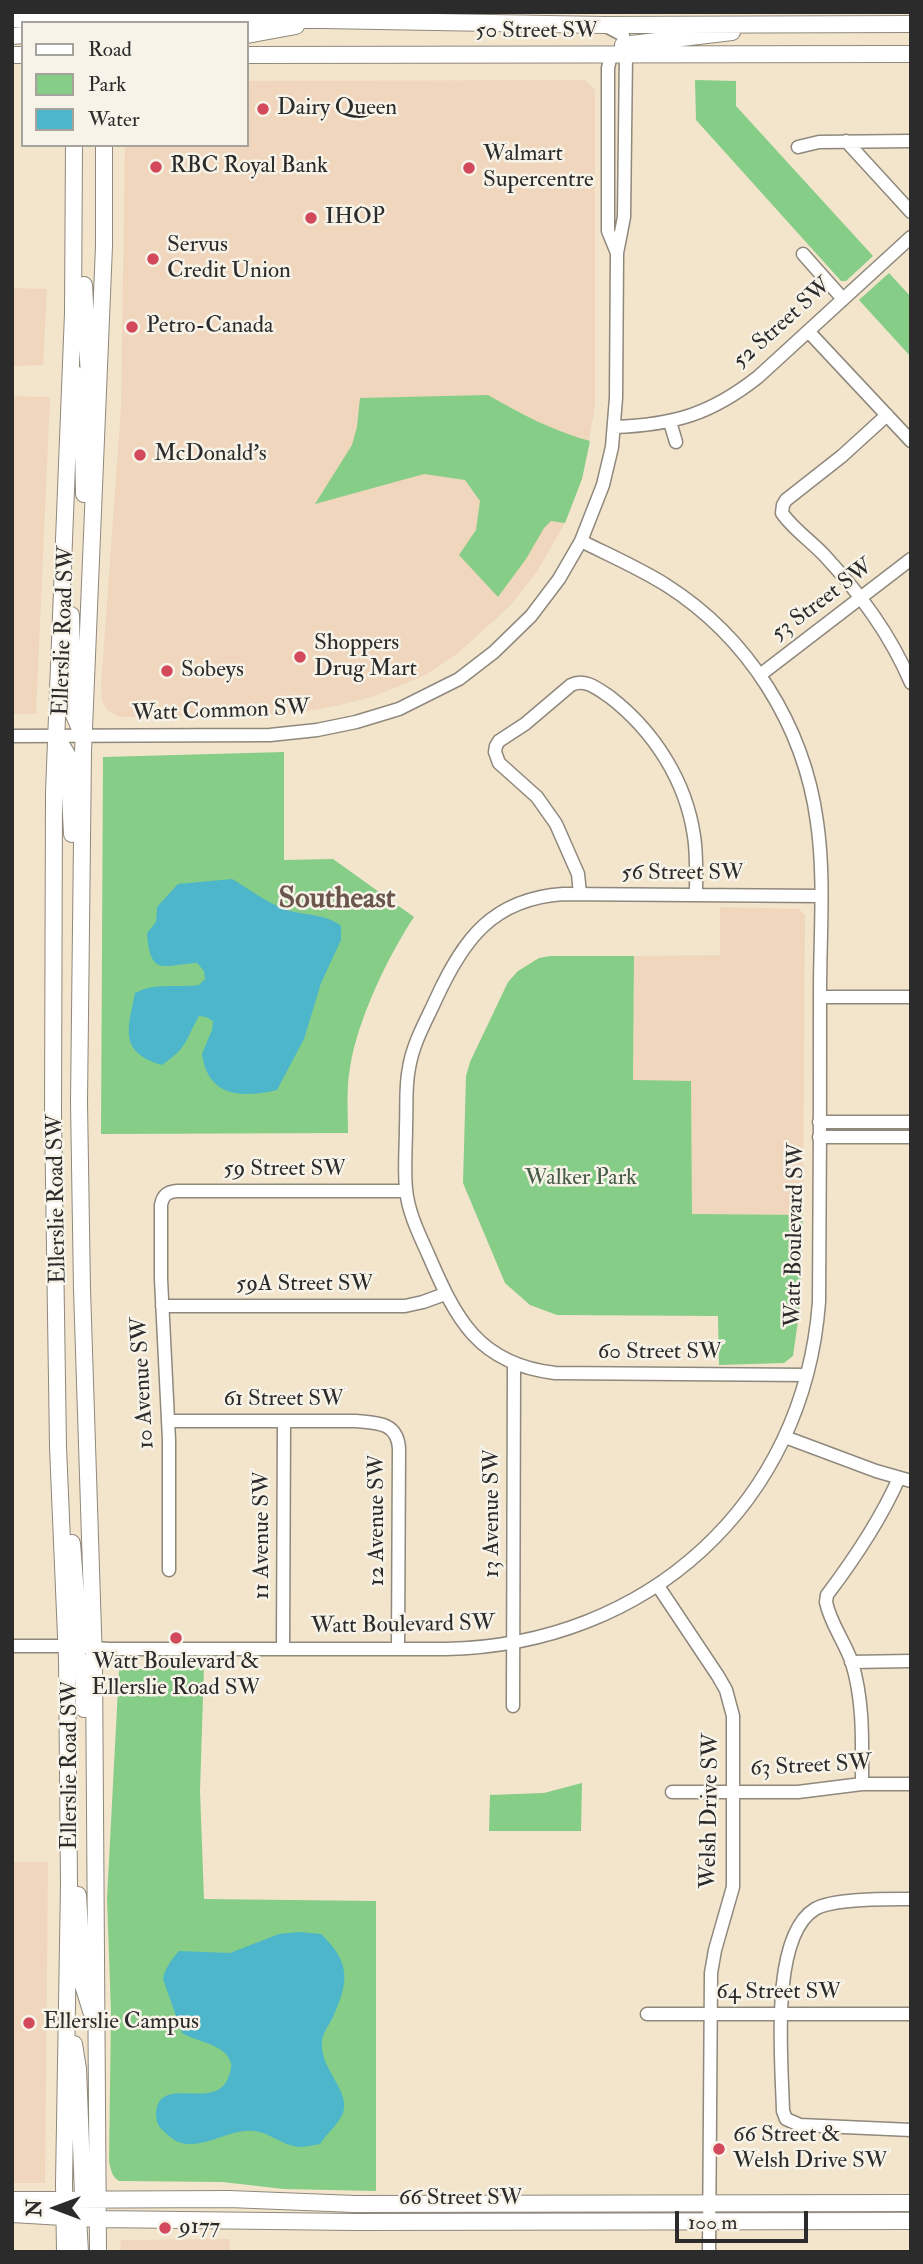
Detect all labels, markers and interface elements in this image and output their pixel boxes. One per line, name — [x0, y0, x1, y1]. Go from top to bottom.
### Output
street label: 50 Street SW — [475, 18, 599, 46]
legend — [21, 21, 248, 147]
text: Road — [88, 36, 132, 63]
text: Park — [88, 71, 126, 98]
place label: Dairy Queen — [277, 95, 397, 123]
marker: Dairy Queen — [255, 101, 271, 117]
text: Water — [88, 106, 140, 133]
place label: Walmart Supercentre — [483, 141, 593, 195]
place label: RBC Royal Bank — [170, 153, 328, 181]
marker: RBC Royal Bank — [148, 159, 164, 175]
marker: Walmart Supercentre — [461, 160, 477, 176]
place label: IHOP — [325, 204, 385, 232]
marker: IHOP — [303, 210, 319, 226]
place label: Servus Credit Union — [167, 232, 291, 286]
marker: Servus Credit Union — [145, 251, 161, 267]
street label: 52 Street SW — [728, 273, 838, 375]
place label: Petro-Canada — [146, 313, 273, 341]
marker: Petro-Canada — [124, 319, 140, 335]
place label: McDonald's — [154, 441, 267, 469]
marker: McDonald's — [132, 447, 148, 463]
street label: Ellerslie Road SW — [48, 546, 82, 716]
street label: 53 Street SW — [767, 554, 879, 648]
place label: Shoppers Drug Mart — [314, 630, 417, 684]
marker: Shoppers Drug Mart — [292, 649, 308, 665]
place label: Sobeys — [181, 657, 244, 685]
marker: Sobeys — [159, 663, 175, 679]
street label: Watt Common SW — [132, 695, 310, 729]
street label: 56 Street SW — [622, 860, 744, 888]
district label: Southeast — [279, 883, 395, 919]
street label: Ellerslie Road SW — [43, 1114, 73, 1284]
street label: Watt Boulevard SW — [781, 1143, 811, 1327]
street label: 59 Street SW — [223, 1156, 347, 1184]
park label: Walker Park — [525, 1165, 637, 1193]
street label: 59A Street SW — [236, 1271, 374, 1299]
street label: 10 Avenue SW — [127, 1316, 161, 1450]
street label: 60 Street SW — [598, 1339, 722, 1367]
street label: 61 Street SW — [223, 1386, 345, 1414]
street label: 13 Avenue SW — [479, 1448, 507, 1578]
street label: 12 Avenue SW — [364, 1454, 392, 1586]
street label: 11 Avenue SW — [249, 1471, 277, 1599]
street label: Watt Boulevard SW — [311, 1611, 495, 1641]
marker: Watt Boulevard & Ellerslie Road SW — [168, 1630, 184, 1646]
place label: Watt Boulevard & Ellerslie Road SW — [91, 1649, 261, 1703]
street label: Ellerslie Road SW — [57, 1680, 85, 1850]
street label: Welsh Drive SW — [696, 1733, 726, 1889]
street label: 63 Street SW — [749, 1750, 873, 1784]
street label: 64 Street SW — [716, 1979, 842, 2007]
place label: Ellerslie Campus — [43, 2009, 199, 2037]
marker: Ellerslie Campus — [21, 2015, 37, 2031]
place label: 66 Street & Welsh Drive SW — [733, 2122, 888, 2176]
marker: 66 Street & Welsh Drive SW — [711, 2141, 727, 2157]
north arrow — [21, 2173, 91, 2243]
street label: 66 Street SW — [399, 2185, 523, 2213]
scale bar — [678, 2198, 811, 2242]
text: N — [23, 2200, 47, 2217]
text: 100 m — [688, 2209, 738, 2236]
place label: 9177 — [179, 2214, 220, 2242]
marker: 9177 — [157, 2220, 173, 2236]

